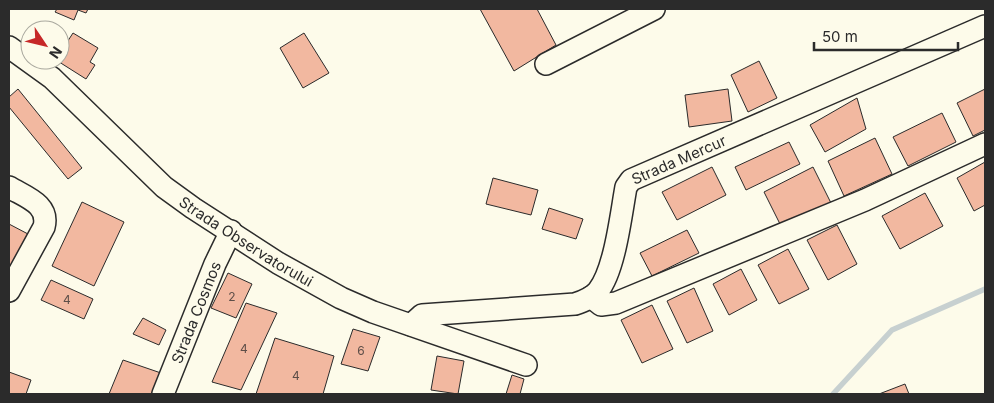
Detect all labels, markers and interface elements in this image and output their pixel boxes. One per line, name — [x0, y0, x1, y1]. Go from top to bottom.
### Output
north arrow — [20, 20, 70, 70]
scale bar — [814, 20, 958, 52]
text: 50 m — [822, 27, 858, 46]
text: N — [46, 43, 66, 62]
street label: Strada Mercur — [628, 130, 729, 188]
street label: Strada Observatorului — [176, 192, 317, 290]
street label: Strada Cosmos — [167, 258, 225, 366]
house number: 2 — [228, 289, 236, 304]
house number: 4 — [63, 292, 71, 307]
house number: 4 — [240, 341, 248, 356]
house number: 6 — [357, 343, 365, 358]
house number: 4 — [292, 368, 300, 383]

